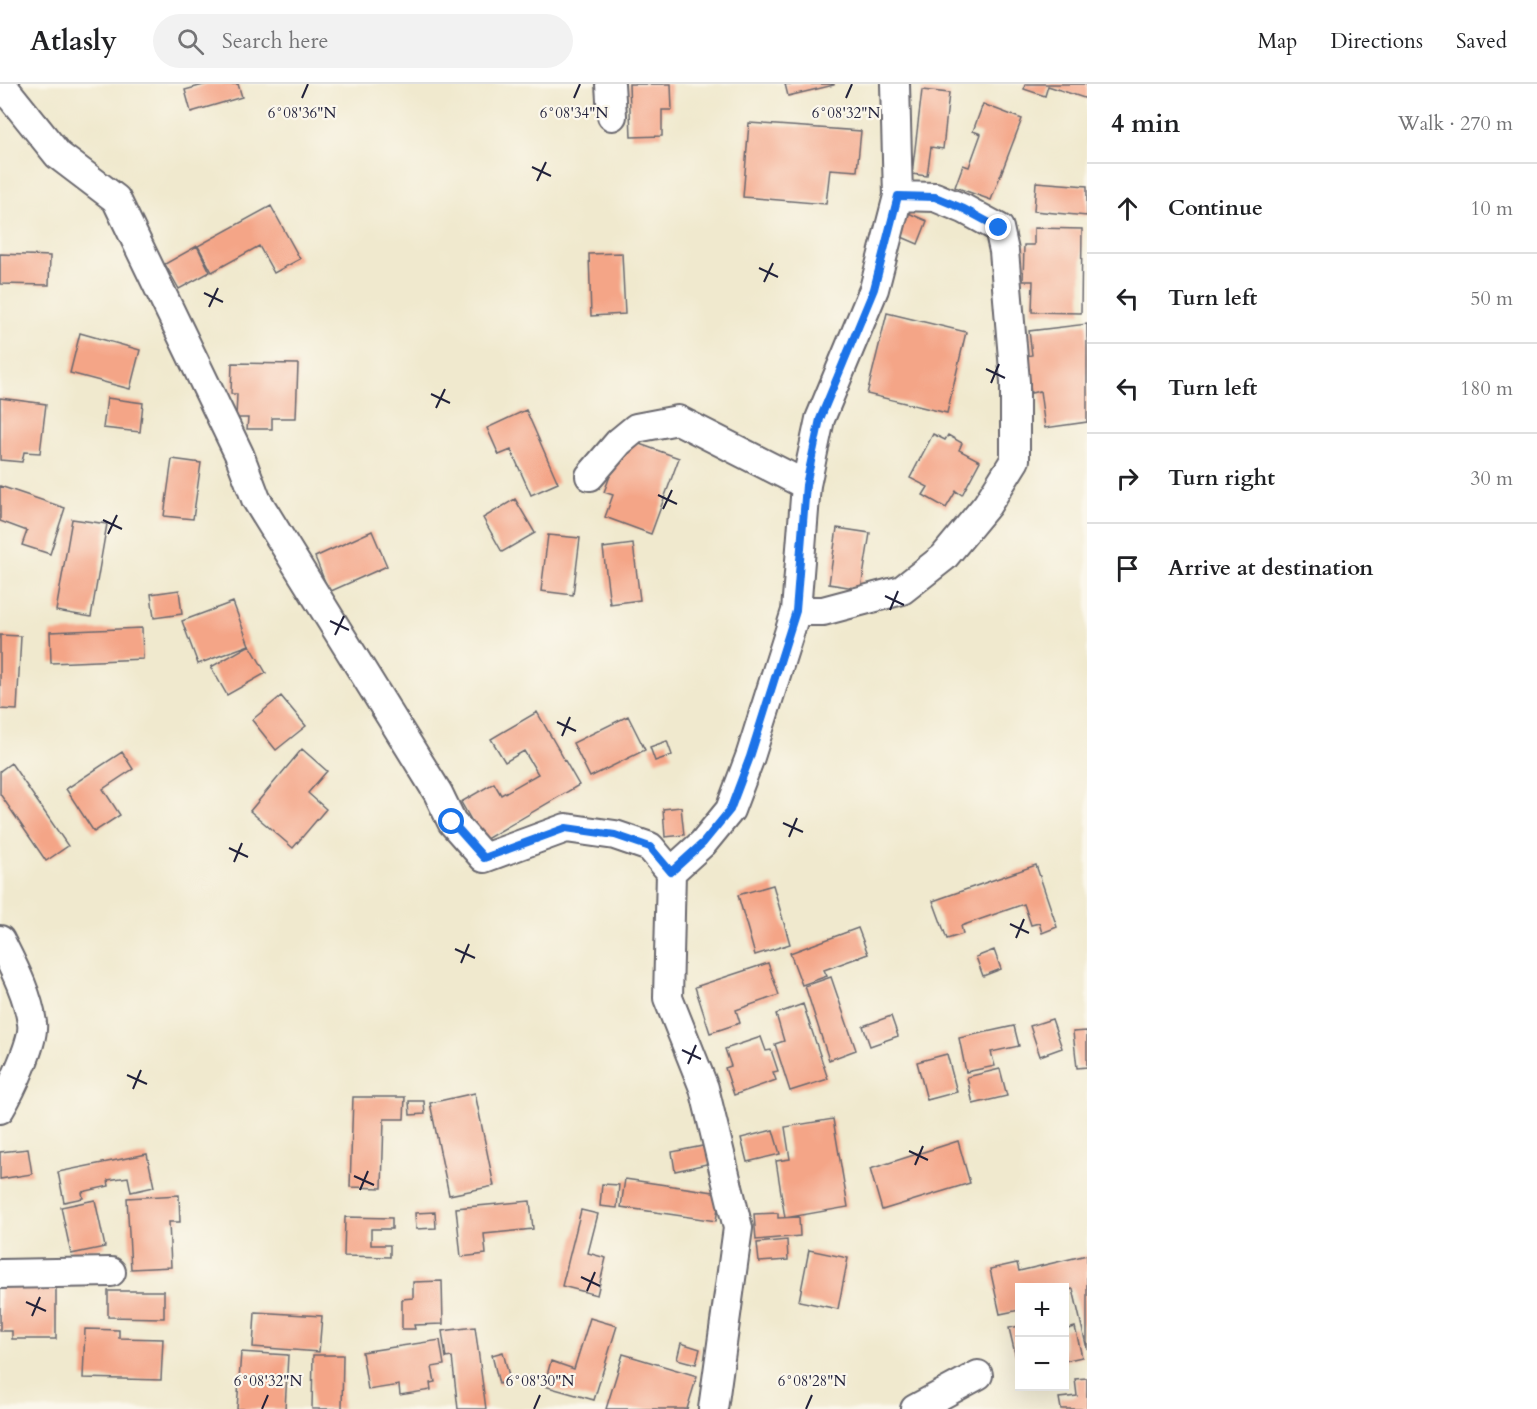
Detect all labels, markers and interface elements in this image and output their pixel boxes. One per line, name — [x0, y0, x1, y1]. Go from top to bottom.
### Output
search box — [153, 14, 573, 68]
text: Atlasly — [30, 22, 117, 60]
icon: search — [174, 25, 207, 58]
text: Search here — [222, 26, 328, 56]
text: Map — [1257, 27, 1297, 56]
text: Directions — [1330, 27, 1423, 56]
text: Saved — [1456, 27, 1507, 56]
text: 6°08'36"N — [268, 103, 336, 123]
text: 6°08'34"N — [540, 103, 608, 123]
text: 6°08'32"N — [812, 103, 880, 123]
text: 4 min — [1111, 106, 1180, 141]
text: Walk · 270 m — [1398, 110, 1513, 137]
icon: ahead — [1111, 192, 1144, 225]
text: Continue — [1168, 193, 1263, 223]
text: 10 m — [1470, 195, 1513, 222]
route end — [985, 214, 1011, 240]
icon: left — [1111, 282, 1144, 315]
text: Turn left — [1168, 283, 1257, 313]
text: 50 m — [1470, 285, 1513, 312]
icon: left — [1111, 372, 1144, 405]
text: Turn left — [1168, 373, 1257, 403]
text: 180 m — [1460, 375, 1513, 402]
icon: right — [1111, 462, 1144, 495]
text: Turn right — [1168, 463, 1275, 493]
text: 30 m — [1470, 465, 1513, 492]
icon: arrive — [1111, 552, 1144, 585]
text: Arrive at destination — [1168, 553, 1373, 583]
route start — [438, 808, 464, 834]
map controls — [1015, 1283, 1069, 1391]
button: + — [1015, 1283, 1069, 1337]
button: − — [1015, 1337, 1069, 1391]
text: 6°08'32"N — [234, 1371, 302, 1391]
text: 6°08'30"N — [506, 1371, 574, 1391]
text: 6°08'28"N — [778, 1371, 846, 1391]

